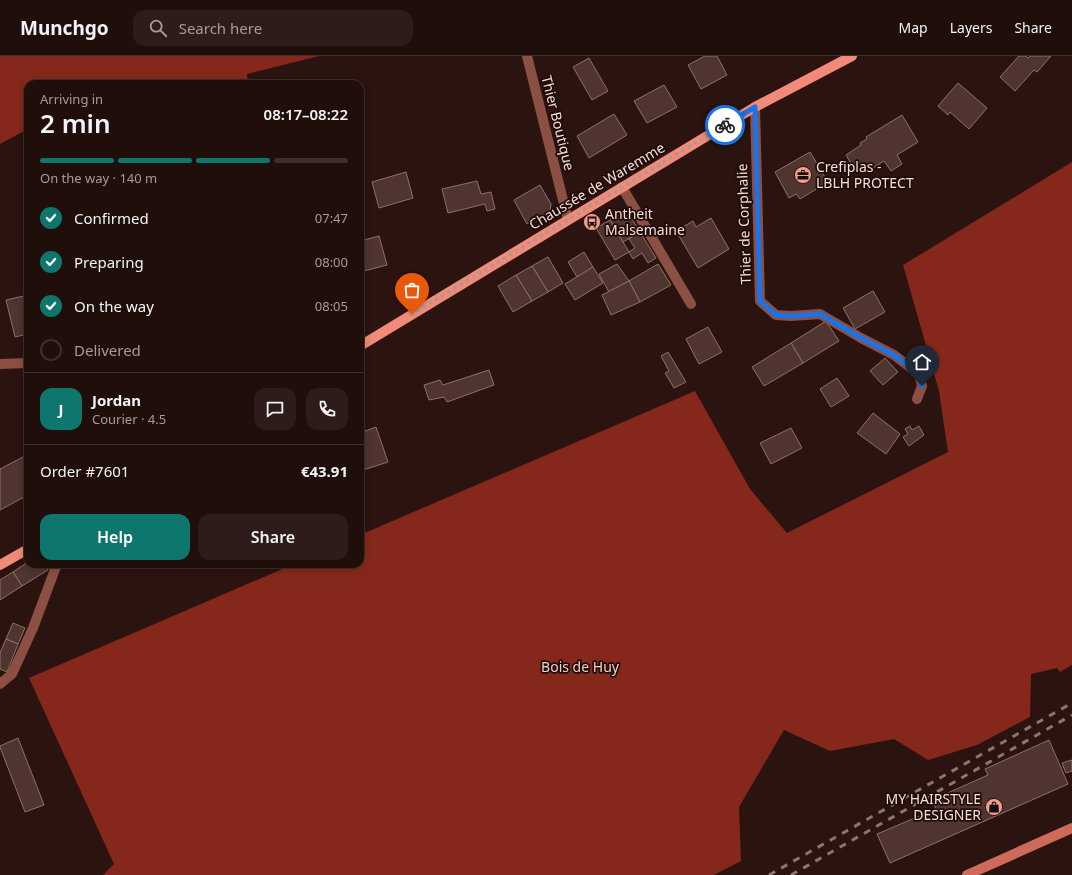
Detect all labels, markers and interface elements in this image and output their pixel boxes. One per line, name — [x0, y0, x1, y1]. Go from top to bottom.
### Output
search box — [133, 10, 413, 46]
text: Munchgo — [20, 15, 109, 41]
icon: search — [147, 17, 169, 39]
text: Search here — [179, 18, 262, 38]
text: Map — [899, 18, 928, 37]
text: Layers — [950, 18, 992, 37]
text: Share — [1014, 18, 1052, 37]
street label: Thier Boutique — [537, 73, 580, 173]
text: Arriving in — [40, 90, 103, 108]
text: 08:17–08:22 — [264, 104, 348, 124]
text: 2 min — [40, 105, 111, 141]
courier — [705, 105, 745, 145]
icon: bike — [714, 114, 736, 136]
street label: Chaussée de Waremme — [525, 137, 668, 234]
place label: Crefiplas - LBLH PROTECT — [816, 157, 914, 192]
street label: Thier de Corphalie — [732, 163, 755, 285]
office icon: Crefiplas - LBLH PROTECT — [793, 165, 813, 185]
text: On the way · 140 m — [40, 169, 157, 187]
place label: Antheit Malsemaine — [605, 204, 685, 239]
icon: check — [40, 207, 62, 229]
text: Confirmed — [74, 208, 149, 228]
text: 07:47 — [315, 209, 348, 227]
bus stop icon: Antheit Malsemaine — [582, 212, 602, 232]
icon: check — [40, 251, 62, 273]
text: Preparing — [74, 252, 144, 272]
text: 08:00 — [315, 253, 348, 271]
pin — [395, 273, 429, 314]
icon: bag — [401, 279, 423, 301]
icon: check — [40, 295, 62, 317]
text: On the way — [74, 296, 154, 316]
text: 08:05 — [315, 297, 348, 315]
text: Delivered — [74, 340, 141, 360]
pin — [905, 345, 939, 386]
icon: home — [911, 351, 933, 373]
button: chat — [254, 388, 296, 430]
button: phone — [306, 388, 348, 430]
text: Jordan — [92, 390, 141, 410]
text: J — [59, 399, 63, 419]
text: Courier · 4.5 — [92, 410, 166, 428]
text: Order #7601 — [40, 461, 129, 481]
text: €43.91 — [301, 461, 348, 481]
button: Help — [40, 514, 190, 560]
button: Share — [198, 514, 348, 560]
park label: Bois de Huy — [541, 657, 620, 676]
place label: MY HAIRSTYLE DESIGNER — [885, 789, 981, 824]
shop icon: MY HAIRSTYLE DESIGNER — [984, 797, 1004, 817]

